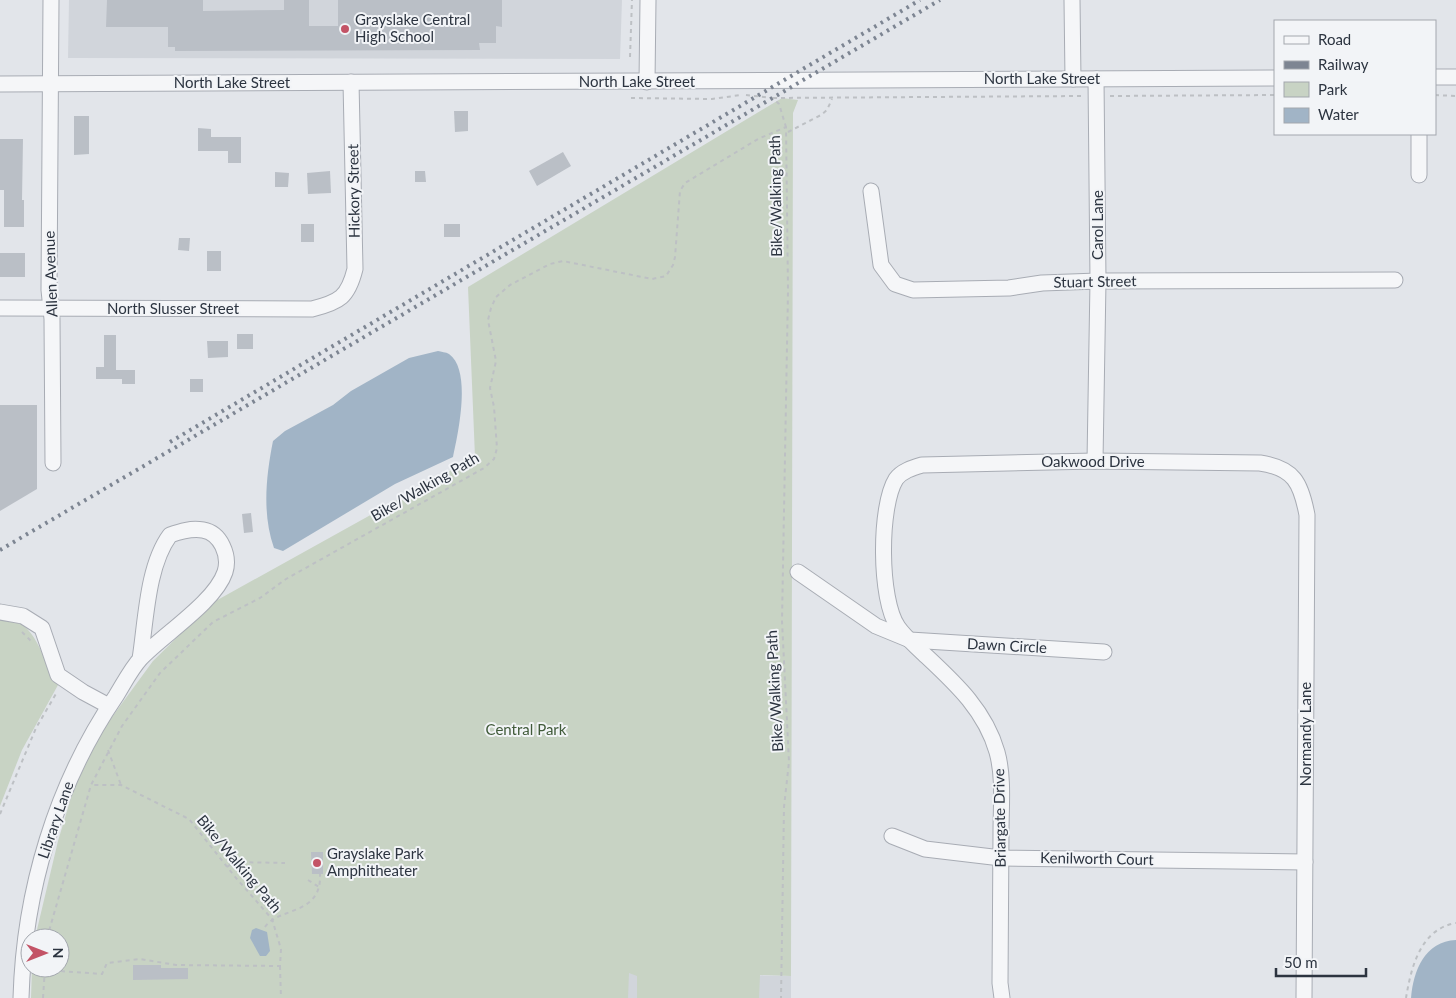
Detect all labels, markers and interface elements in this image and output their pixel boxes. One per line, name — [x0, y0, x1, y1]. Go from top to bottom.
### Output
place label: Grayslake Central High School — [355, 10, 470, 45]
legend — [1274, 20, 1436, 135]
marker: Grayslake Central High School — [339, 23, 351, 35]
text: Road — [1318, 30, 1351, 48]
text: Railway — [1318, 55, 1369, 73]
street label: North Lake Street — [984, 69, 1101, 87]
street label: North Lake Street — [579, 72, 696, 90]
street label: North Lake Street — [174, 73, 291, 91]
text: Park — [1318, 80, 1348, 98]
text: Water — [1318, 105, 1359, 123]
street label: Bike/Walking Path — [765, 135, 785, 257]
street label: Hickory Street — [343, 143, 363, 238]
street label: Carol Lane — [1088, 190, 1106, 260]
street label: Allen Avenue — [39, 230, 61, 318]
street label: Stuart Street — [1053, 271, 1137, 291]
street label: North Slusser Street — [107, 299, 240, 317]
street label: Bike/Walking Path — [367, 448, 482, 524]
street label: Oakwood Drive — [1041, 452, 1145, 470]
street label: Bike/Walking Path — [762, 630, 786, 752]
street label: Dawn Circle — [967, 634, 1048, 656]
street label: Normandy Lane — [1296, 682, 1314, 786]
park label: Central Park — [486, 720, 567, 738]
street label: Briargate Drive — [989, 768, 1009, 868]
street label: Library Lane — [33, 779, 77, 861]
street label: Bike/Walking Path — [194, 811, 286, 916]
place label: Grayslake Park Amphitheater — [327, 844, 424, 879]
street label: Kenilworth Court — [1040, 848, 1155, 868]
marker: Grayslake Park Amphitheater — [311, 857, 323, 869]
north arrow — [20, 928, 70, 978]
scale bar — [1276, 946, 1366, 978]
text: N — [50, 948, 67, 958]
text: 50 m — [1284, 953, 1318, 971]

